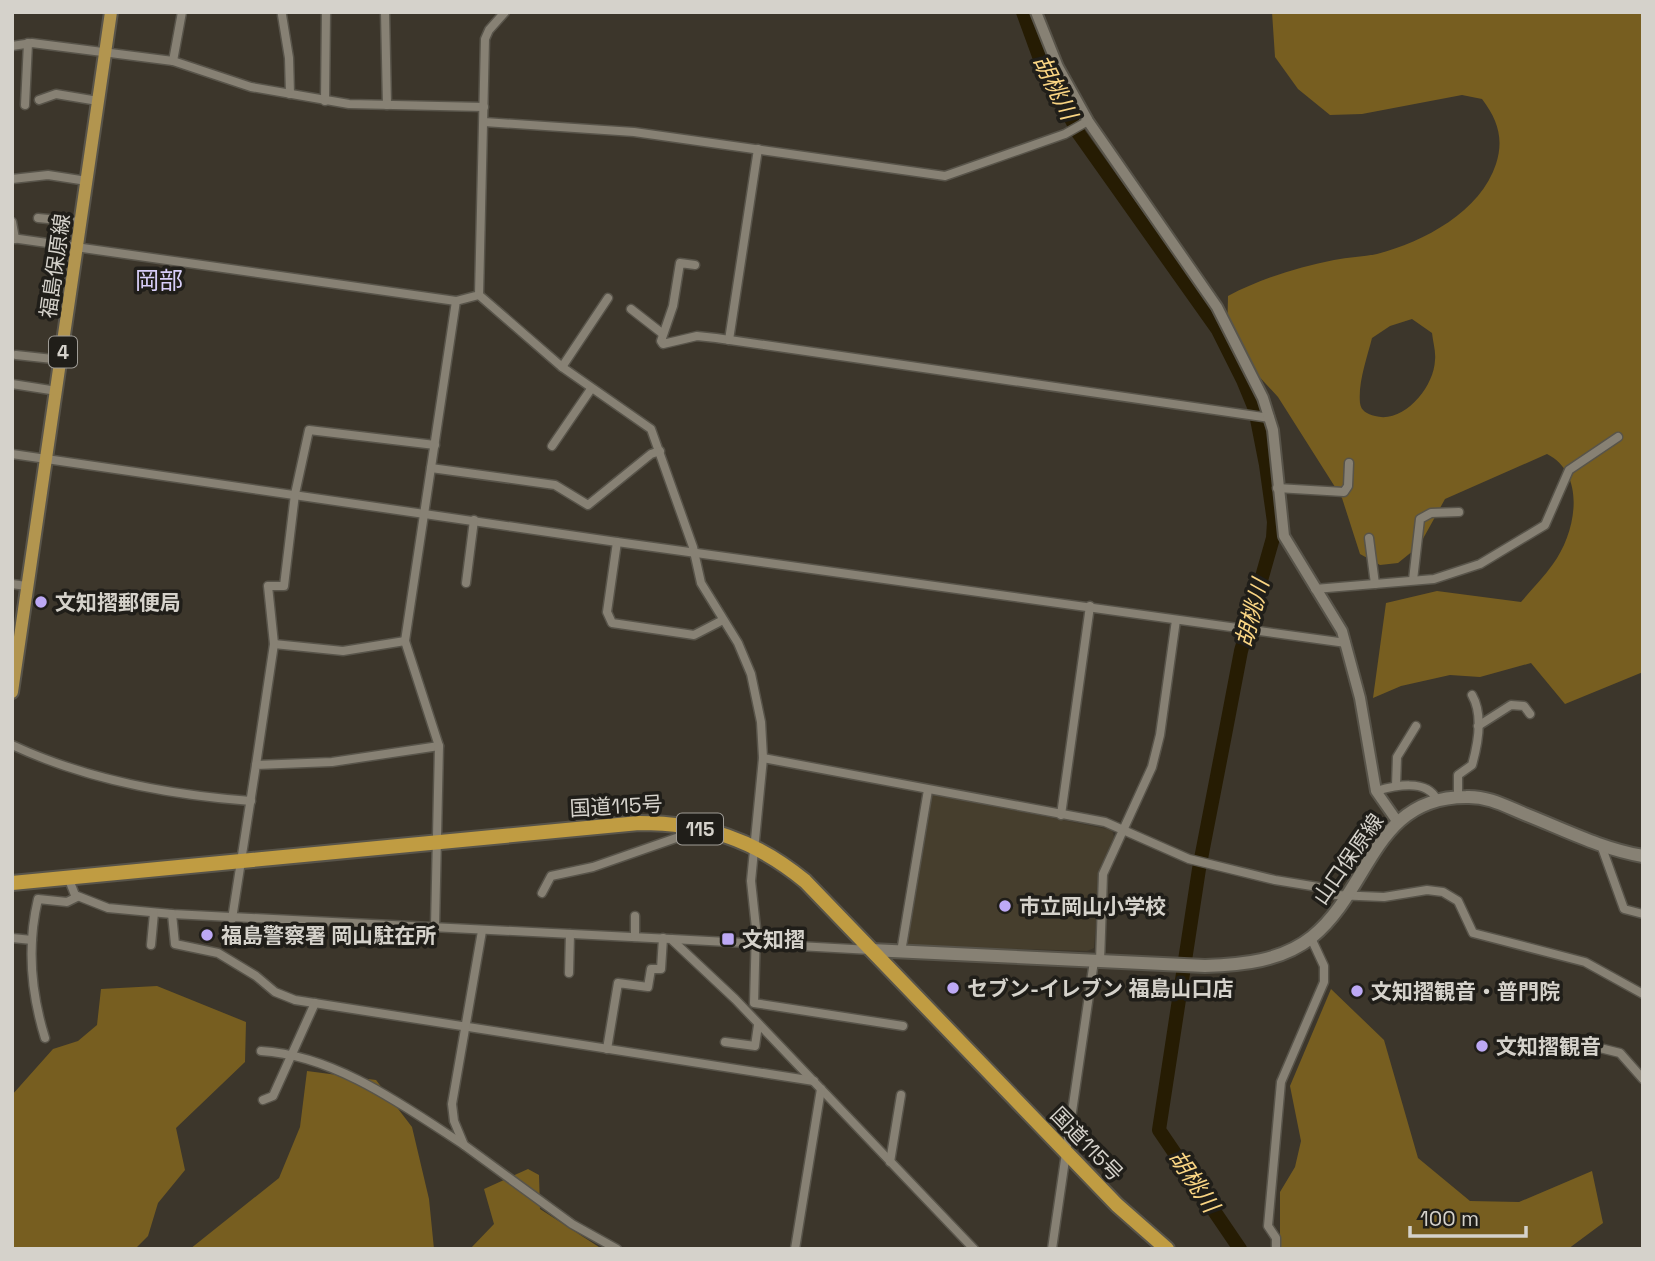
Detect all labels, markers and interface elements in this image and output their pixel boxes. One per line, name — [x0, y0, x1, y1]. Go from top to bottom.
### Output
water label: 胡桃川 — [1026, 49, 1085, 127]
street label: 福島保原線 — [34, 212, 76, 320]
district label: 岡部 — [135, 265, 183, 296]
road number: 4 — [49, 336, 77, 368]
water label: 胡桃川 — [1229, 573, 1276, 650]
place label: 文知摺郵便局 — [55, 589, 181, 616]
marker: 文知摺郵便局 — [33, 594, 49, 610]
street label: 国道115号 — [569, 790, 663, 822]
street label: 山口保原線 — [1307, 808, 1389, 910]
road number: 115 — [677, 814, 723, 844]
place label: 市立岡山小学校 — [1019, 893, 1166, 920]
marker: 市立岡山小学校 — [997, 898, 1013, 914]
place label: 福島警察署 岡山駐在所 — [221, 922, 436, 949]
place label: 文知摺 — [742, 926, 805, 953]
marker: 福島警察署 岡山駐在所 — [199, 927, 215, 943]
marker: 文知摺 — [720, 931, 736, 947]
place label: セブン-イレブン 福島山口店 — [967, 975, 1233, 1002]
place label: 文知摺観音・普門院 — [1371, 978, 1560, 1005]
marker: セブン-イレブン 福島山口店 — [945, 980, 961, 996]
marker: 文知摺観音・普門院 — [1349, 983, 1365, 999]
place label: 文知摺観音 — [1496, 1033, 1601, 1060]
marker: 文知摺観音 — [1474, 1038, 1490, 1054]
street label: 国道115号 — [1045, 1101, 1129, 1187]
water label: 胡桃川 — [1162, 1144, 1227, 1220]
scale bar — [1410, 1194, 1526, 1238]
text: 100 m — [1420, 1205, 1479, 1232]

